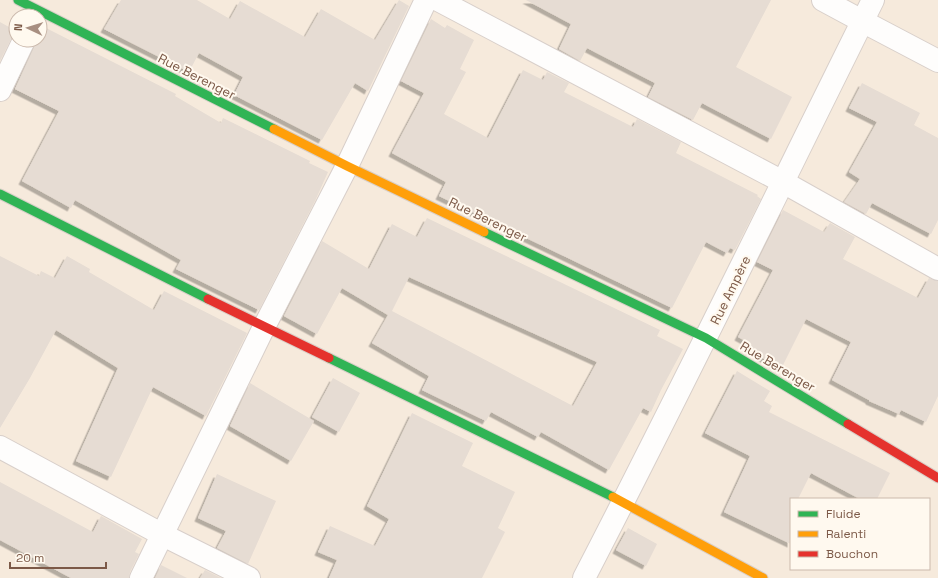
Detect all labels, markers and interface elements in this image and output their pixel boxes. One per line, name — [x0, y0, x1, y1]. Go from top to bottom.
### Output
north arrow — [8, 8, 48, 48]
text: N — [11, 23, 25, 31]
street label: Rue Berenger — [155, 50, 238, 103]
street label: Rue Berenger — [446, 193, 530, 246]
street label: Rue Ampère — [706, 253, 754, 328]
street label: Rue Berenger — [737, 337, 819, 396]
legend — [790, 498, 930, 570]
text: Fluide — [826, 506, 861, 522]
text: Ralenti — [826, 526, 866, 542]
scale bar — [10, 544, 106, 570]
text: Bouchon — [826, 546, 878, 562]
text: 20 m — [16, 550, 44, 566]

